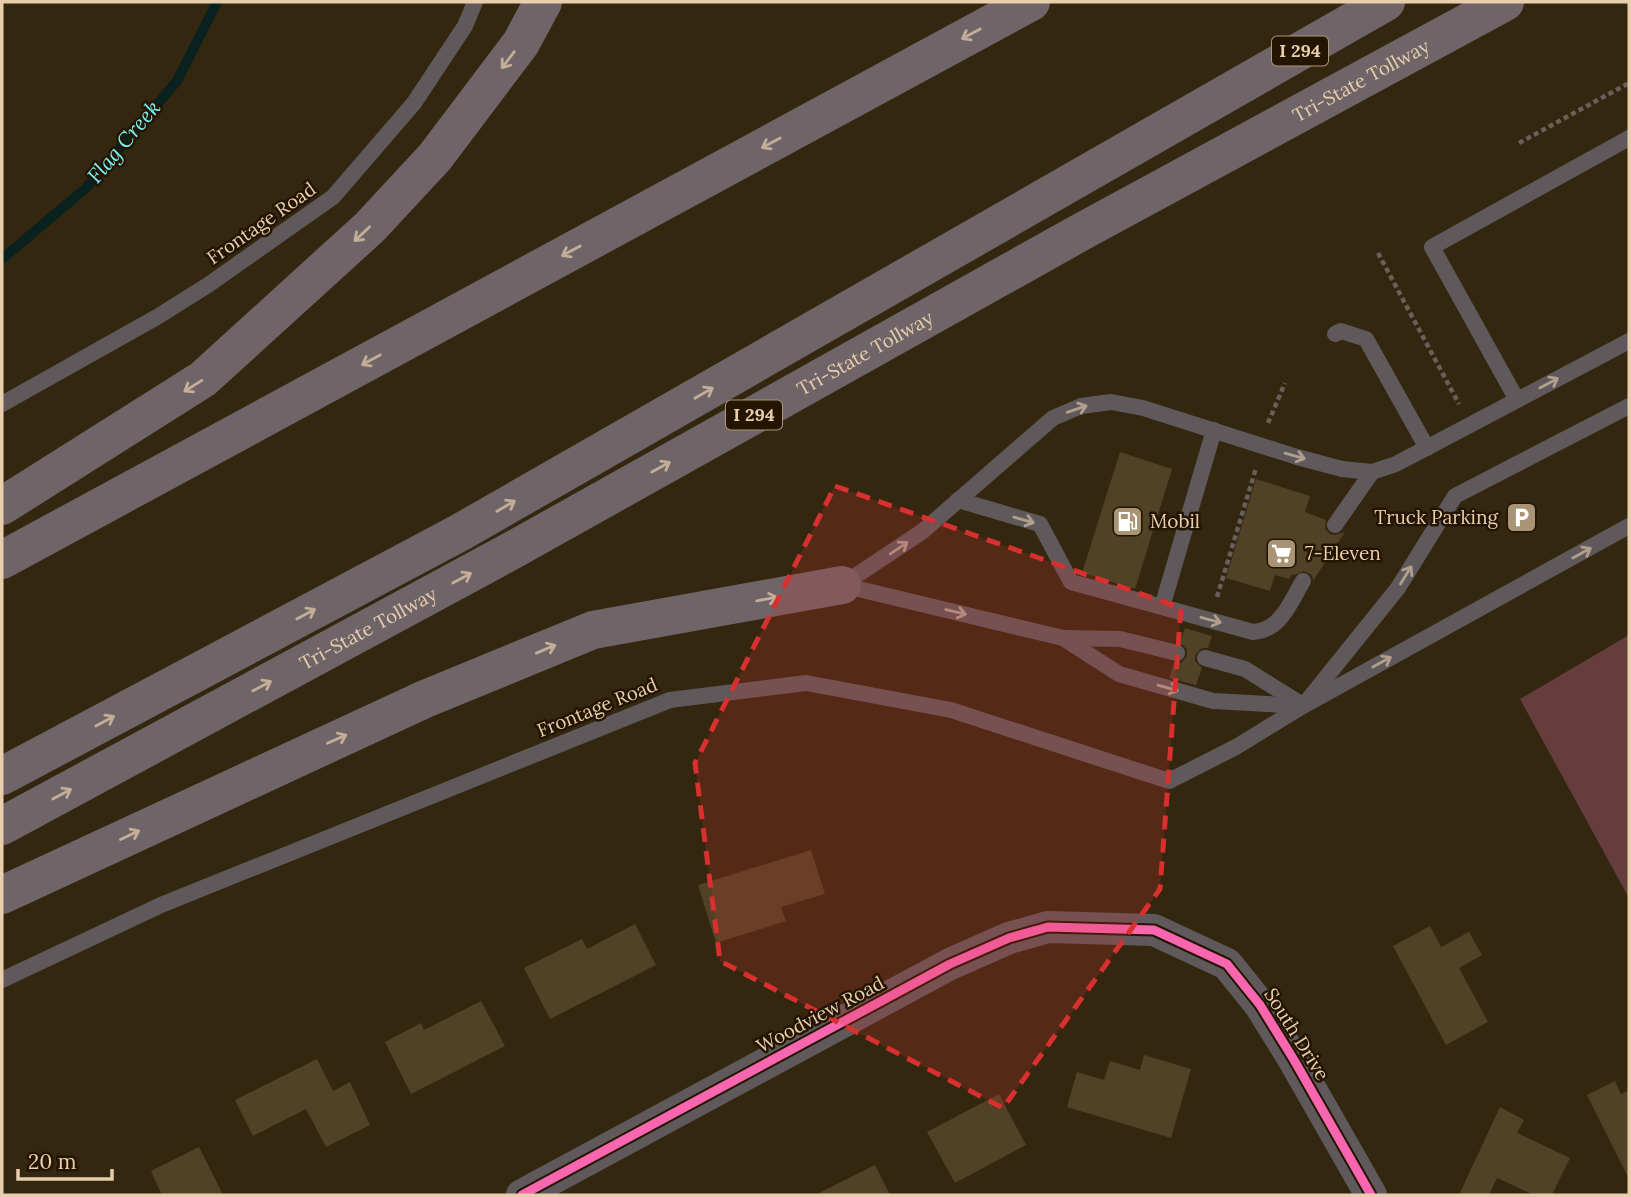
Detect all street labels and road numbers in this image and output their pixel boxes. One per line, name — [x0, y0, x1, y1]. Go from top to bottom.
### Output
street label: Tri-State Tollway — [1288, 33, 1433, 127]
road number: I 294 — [1272, 36, 1328, 66]
street label: Frontage Road — [202, 177, 320, 269]
street label: Tri-State Tollway — [793, 305, 937, 401]
road number: I 294 — [726, 400, 782, 430]
street label: Tri-State Tollway — [295, 582, 441, 675]
street label: Frontage Road — [533, 672, 661, 742]
street label: Woodview Road — [752, 970, 888, 1058]
street label: South Drive — [1259, 983, 1335, 1085]

